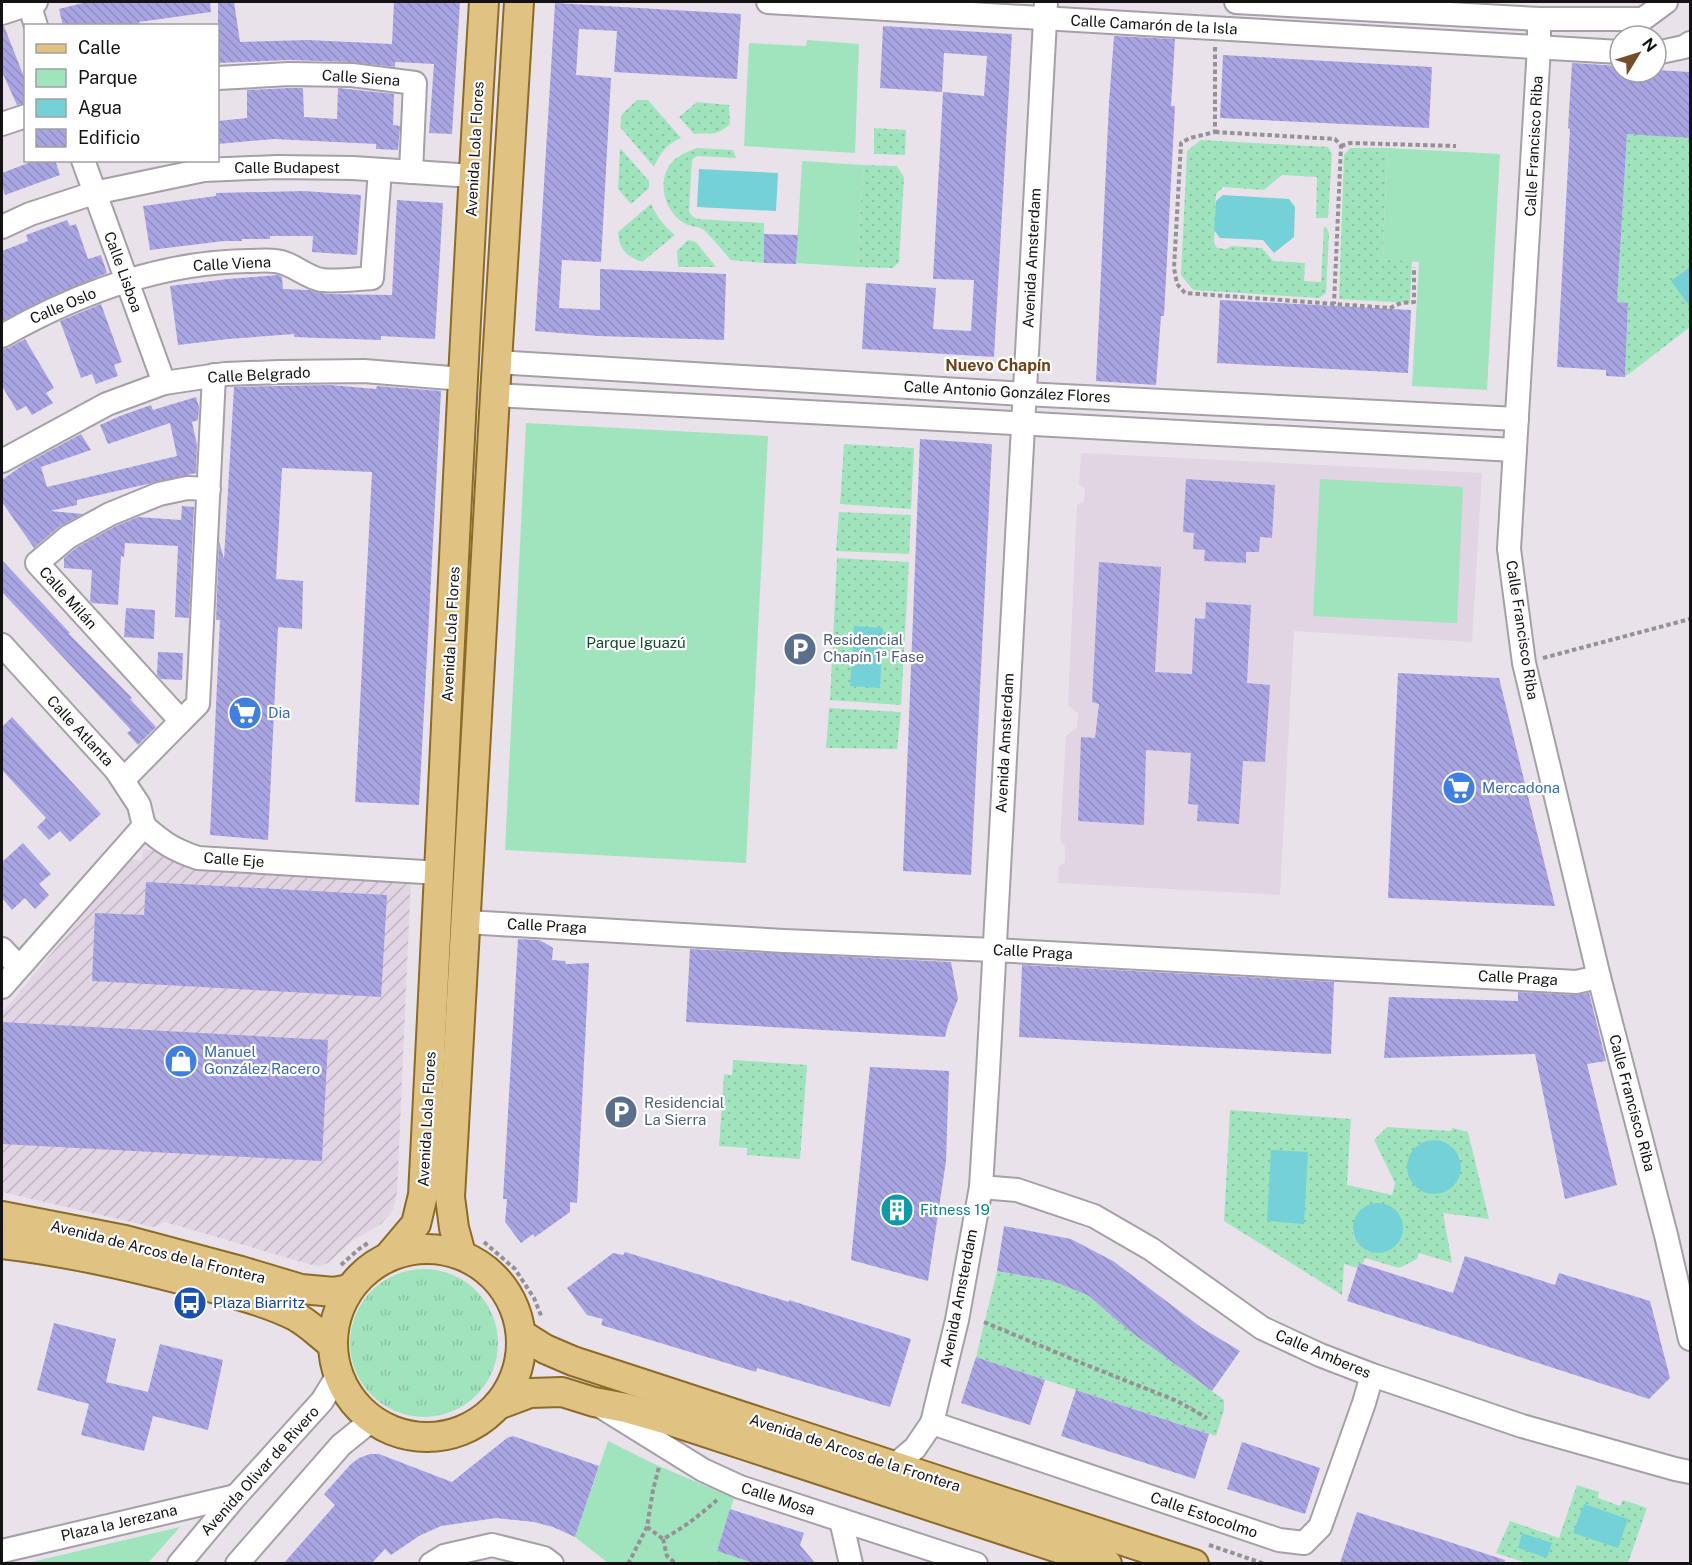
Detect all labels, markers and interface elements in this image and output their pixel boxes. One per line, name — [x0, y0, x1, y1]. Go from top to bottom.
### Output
street label: Calle Camarón de la Isla — [1070, 12, 1238, 37]
legend — [24, 24, 219, 162]
north arrow — [1608, 24, 1668, 84]
text: N — [1638, 34, 1661, 56]
text: Calle — [78, 37, 121, 58]
street label: Calle Siena — [321, 66, 401, 89]
text: Parque — [78, 67, 138, 88]
street label: Calle Francisco Riba — [1521, 75, 1546, 217]
street label: Avenida Lola Flores — [462, 81, 487, 217]
text: Agua — [78, 97, 122, 118]
text: Edificio — [78, 127, 140, 148]
street label: Calle Budapest — [234, 159, 340, 176]
street label: Avenida Amsterdam — [1019, 188, 1044, 328]
street label: Calle Lisboa — [101, 229, 146, 315]
street label: Calle Viena — [193, 253, 271, 274]
street label: Calle Oslo — [27, 284, 98, 327]
district label: Nuevo Chapín — [945, 356, 1051, 375]
street label: Calle Belgrado — [207, 363, 311, 386]
street label: Calle Antonio González Flores — [903, 378, 1111, 405]
street label: Calle Francisco Riba — [1503, 559, 1542, 701]
street label: Calle Milán — [36, 563, 101, 632]
street label: Avenida Lola Flores — [438, 566, 463, 702]
parking icon: Residencial Chapín 1ª Fase — [782, 631, 818, 667]
place label: Residencial Chapín 1ª Fase — [823, 631, 924, 665]
park label: Parque Iguazú — [586, 634, 686, 651]
street label: Avenida Amsterdam — [992, 673, 1017, 813]
street label: Calle Atlanta — [43, 692, 117, 769]
supermarket icon: Dia — [227, 695, 263, 731]
place label: Dia — [268, 704, 290, 721]
supermarket icon: Mercadona — [1441, 770, 1477, 806]
place label: Mercadona — [1482, 779, 1560, 796]
street label: Calle Eje — [203, 849, 265, 870]
street label: Calle Praga — [507, 915, 587, 936]
street label: Calle Praga — [993, 941, 1073, 962]
street label: Calle Praga — [1478, 967, 1558, 988]
street label: Calle Francisco Riba — [1606, 1033, 1659, 1173]
shop icon: Manuel González Racero — [163, 1043, 199, 1079]
place label: Manuel González Racero — [204, 1043, 320, 1077]
street label: Avenida Lola Flores — [414, 1051, 439, 1187]
parking icon: Residencial La Sierra — [603, 1094, 639, 1130]
place label: Residencial La Sierra — [644, 1094, 724, 1128]
building icon: Fitness 19 — [879, 1192, 915, 1228]
place label: Fitness 19 — [920, 1201, 990, 1218]
street label: Avenida de Arcos de la Frontera — [49, 1217, 267, 1286]
street label: Avenida Amsterdam — [937, 1228, 980, 1368]
bus stop icon: Plaza Biarritz — [172, 1285, 208, 1321]
place label: Plaza Biarritz — [213, 1294, 305, 1311]
street label: Calle Amberes — [1273, 1326, 1373, 1381]
street label: Avenida Olivar de Rivero — [197, 1403, 322, 1539]
street label: Avenida de Arcos de la Frontera — [748, 1410, 963, 1495]
street label: Calle Mosa — [739, 1479, 817, 1518]
street label: Calle Estocolmo — [1148, 1488, 1260, 1541]
street label: Plaza la Jerezana — [59, 1501, 179, 1544]

